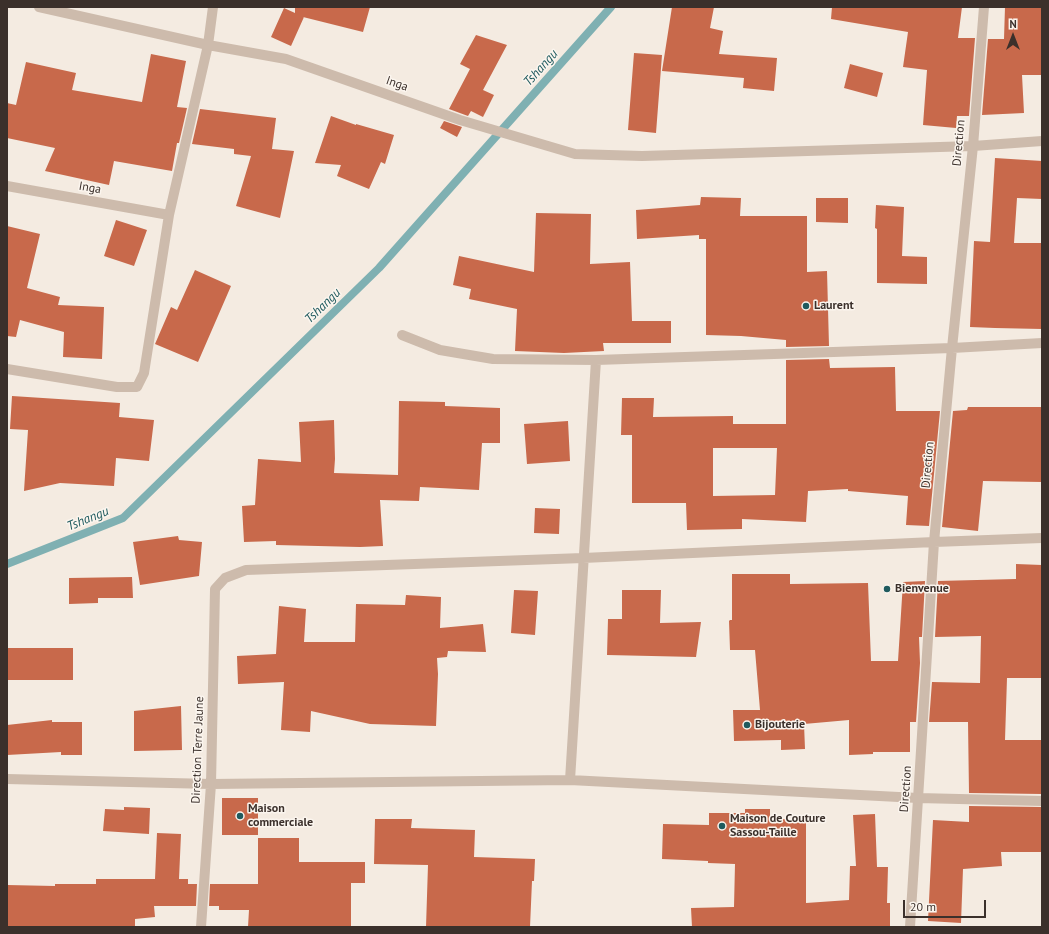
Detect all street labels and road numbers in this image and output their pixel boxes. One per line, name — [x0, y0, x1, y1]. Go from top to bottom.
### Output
street label: Inga — [384, 74, 410, 94]
street label: Direction — [950, 119, 968, 167]
street label: Inga — [78, 179, 102, 197]
street label: Direction — [919, 441, 937, 489]
street label: Direction Terre Jaune — [189, 696, 207, 804]
street label: Direction — [897, 765, 915, 813]

